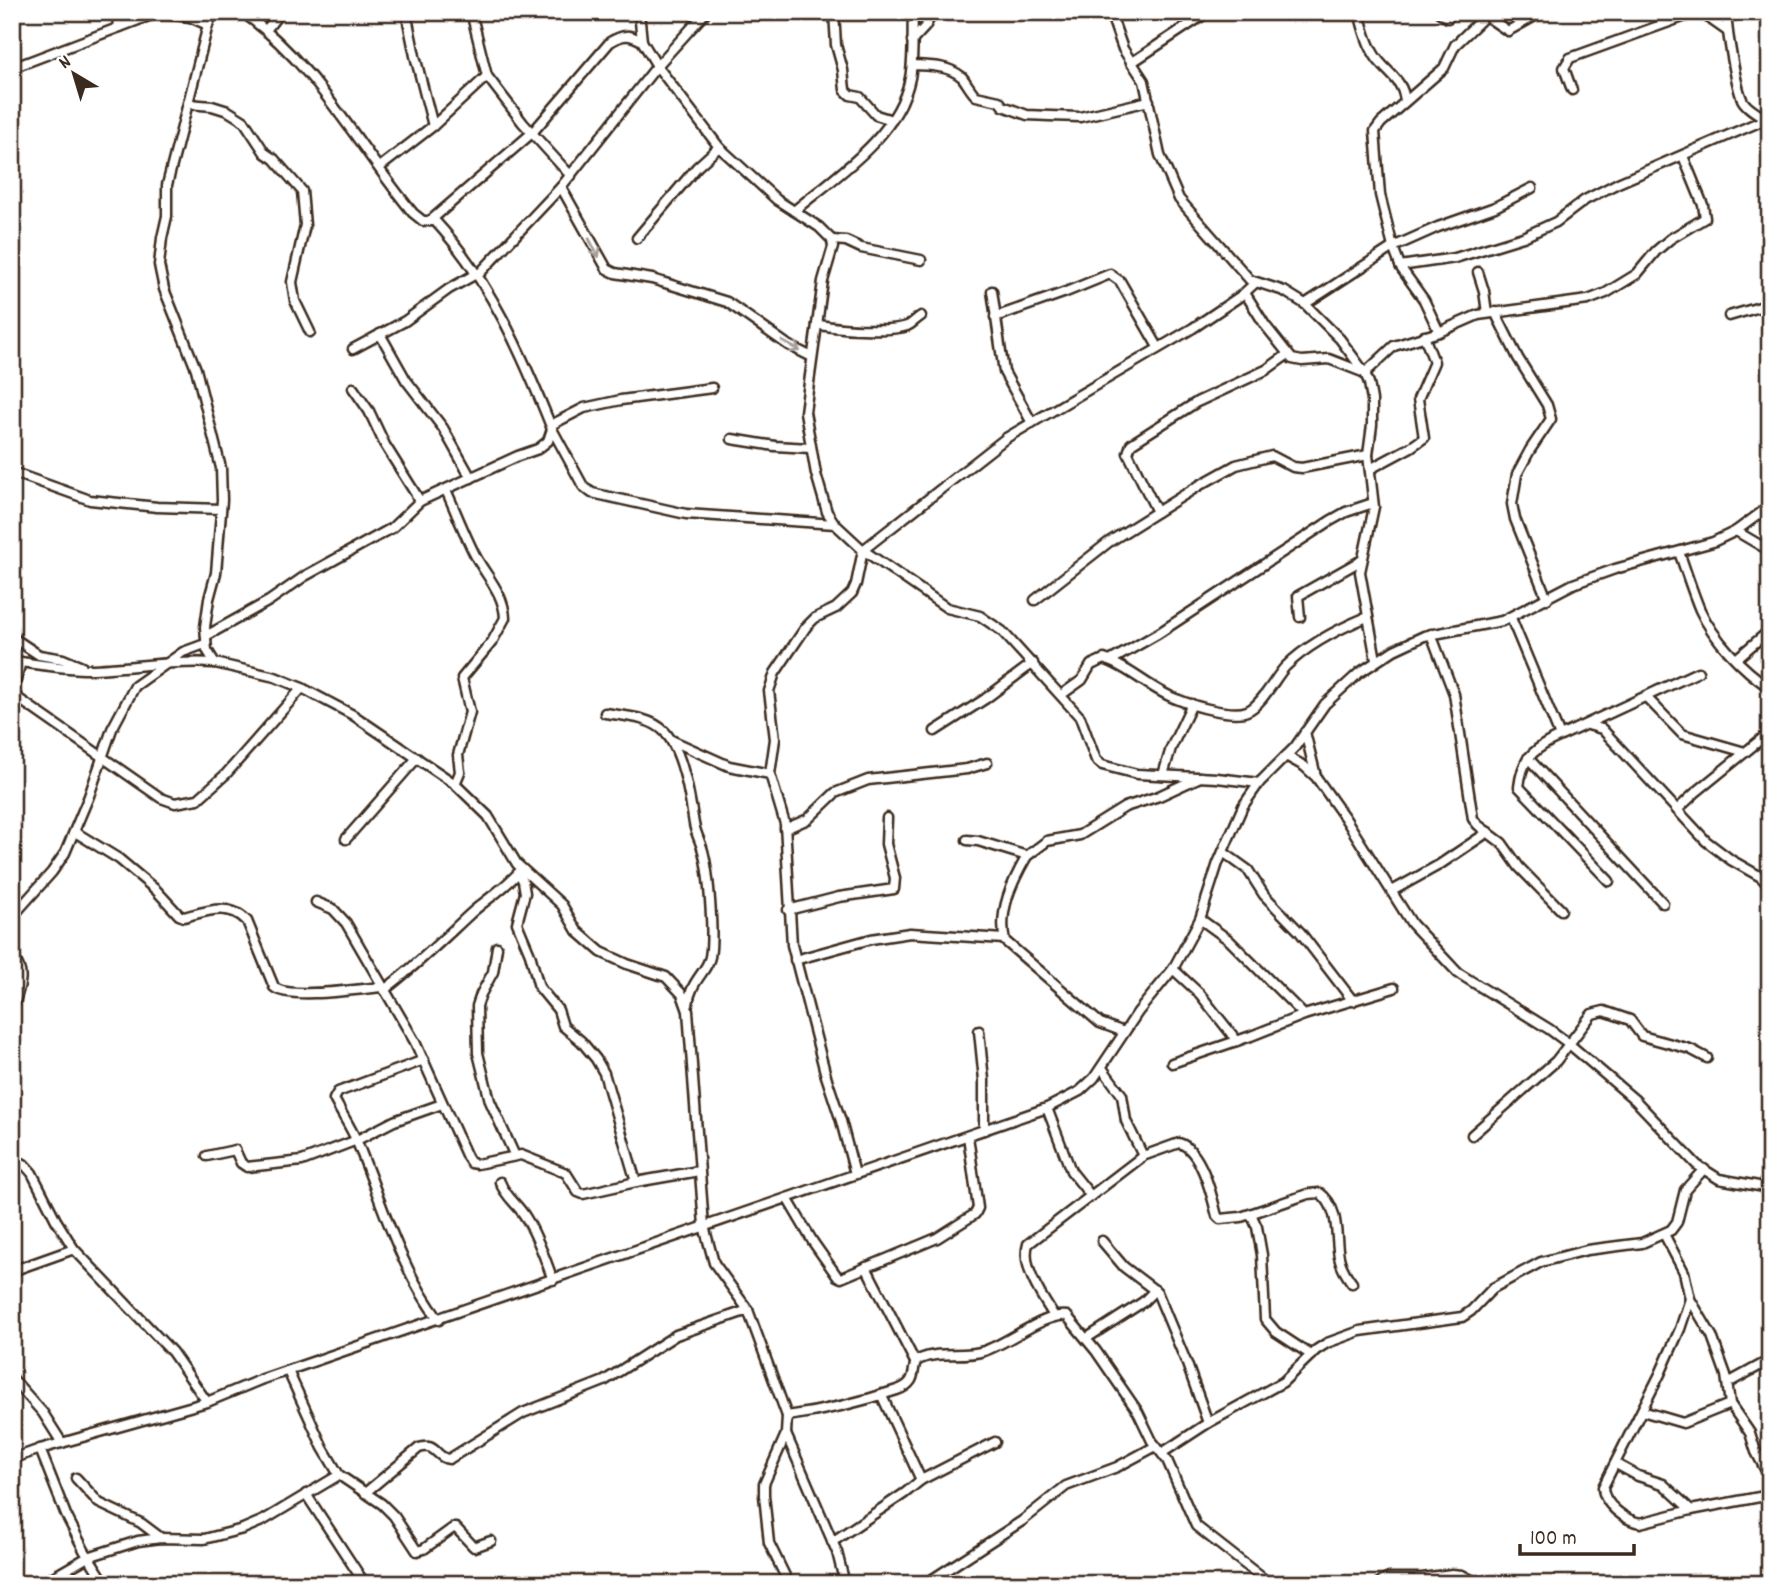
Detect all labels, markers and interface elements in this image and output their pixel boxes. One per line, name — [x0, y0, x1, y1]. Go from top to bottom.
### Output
north arrow — [38, 38, 108, 108]
text: N — [54, 50, 78, 77]
one-way arrow — [587, 237, 601, 257]
one-way arrow — [780, 339, 800, 353]
scale bar — [1520, 1512, 1633, 1556]
text: 100 m — [1530, 1525, 1577, 1555]

